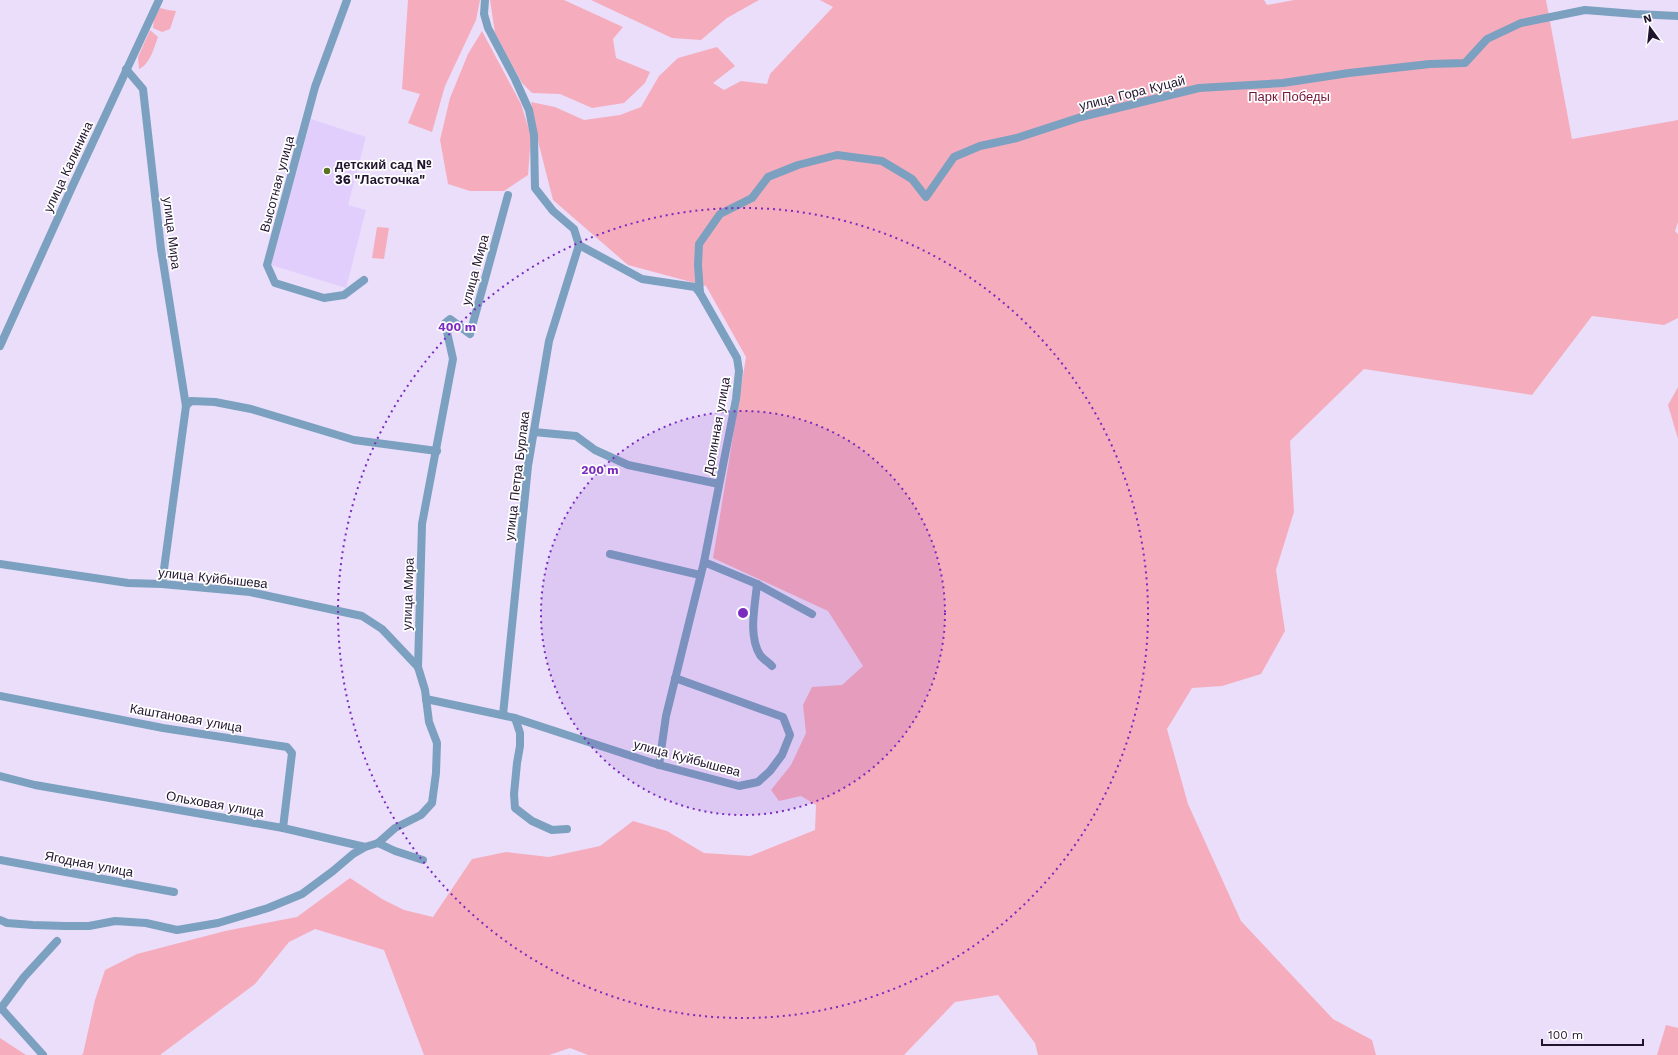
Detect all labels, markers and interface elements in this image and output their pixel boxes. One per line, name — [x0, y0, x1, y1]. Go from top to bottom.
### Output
north arrow — [1630, 8, 1670, 48]
text: N — [1642, 11, 1653, 26]
street label: улица Гора Куцай — [1078, 73, 1186, 113]
park label: Парк Победы — [1248, 89, 1330, 104]
street label: улица Калинина — [40, 118, 96, 215]
street label: Высотная улица — [257, 133, 297, 234]
place label: детский сад № 36 "Ласточка" — [335, 157, 432, 187]
marker: детский сад № 36 "Ласточка" — [322, 166, 332, 176]
street label: улица Мира — [160, 196, 184, 271]
street label: улица Мира — [458, 232, 492, 307]
text: 400 m — [438, 320, 476, 334]
street label: Долинная улица — [701, 375, 733, 476]
street label: улица Петра Бурлака — [502, 410, 532, 542]
text: 200 m — [581, 463, 619, 477]
street label: улица Мира — [399, 557, 417, 631]
street label: улица Куйбышева — [158, 565, 269, 591]
centre of rings — [736, 606, 750, 620]
street label: Каштановая улица — [129, 701, 244, 735]
street label: улица Куйбышева — [632, 737, 743, 780]
street label: Ольховая улица — [165, 788, 266, 820]
street label: Ягодная улица — [43, 848, 135, 880]
scale bar — [1542, 1021, 1643, 1047]
text: 100 m — [1548, 1028, 1583, 1042]

